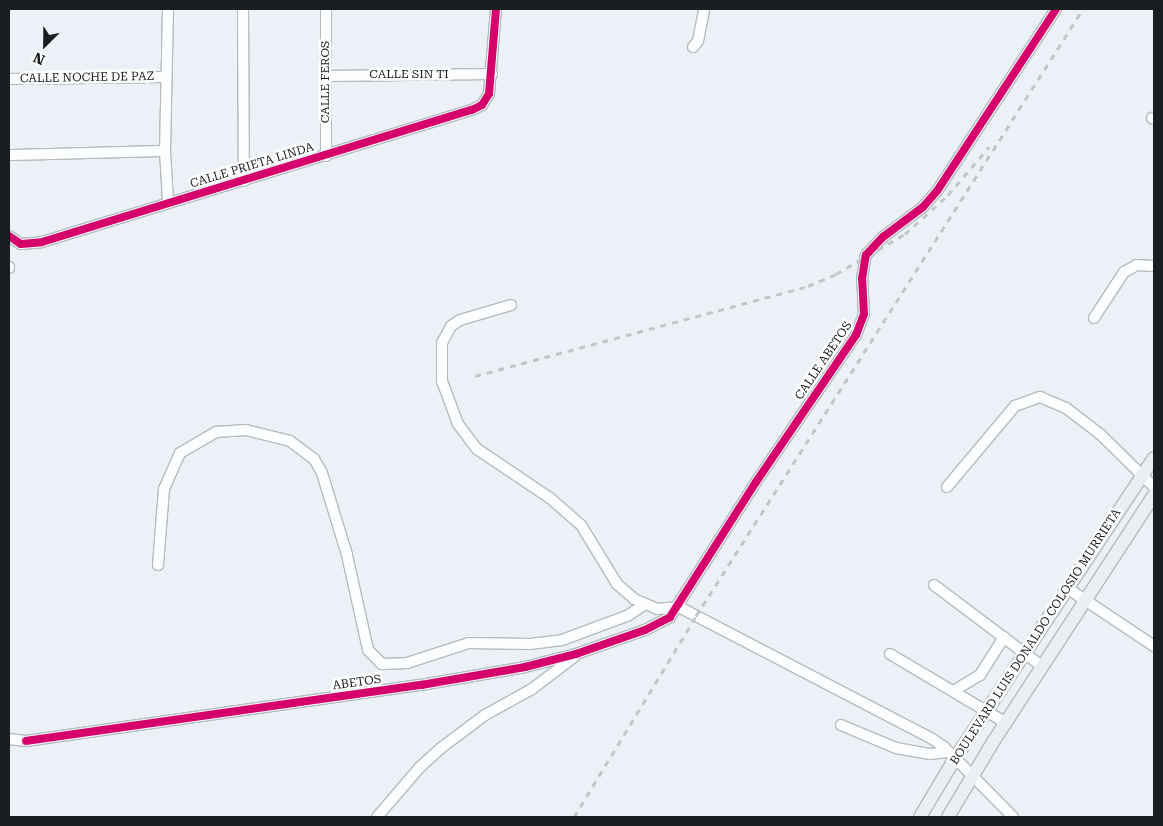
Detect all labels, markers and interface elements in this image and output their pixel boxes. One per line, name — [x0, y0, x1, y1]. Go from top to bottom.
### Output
north arrow — [20, 20, 70, 70]
street label: CALLE FEROS — [319, 41, 333, 123]
text: N — [31, 49, 47, 68]
street label: CALLE SIN TI — [369, 68, 449, 82]
street label: CALLE NOCHE DE PAZ — [20, 70, 154, 86]
street label: CALLE PRIETA LINDA — [188, 140, 316, 192]
street label: CALLE ABETOS — [793, 319, 855, 403]
street label: BOULEVARD LUIS DONALDO COLOSIO MURRIETA — [948, 506, 1124, 768]
street label: ABETOS — [332, 672, 382, 694]

